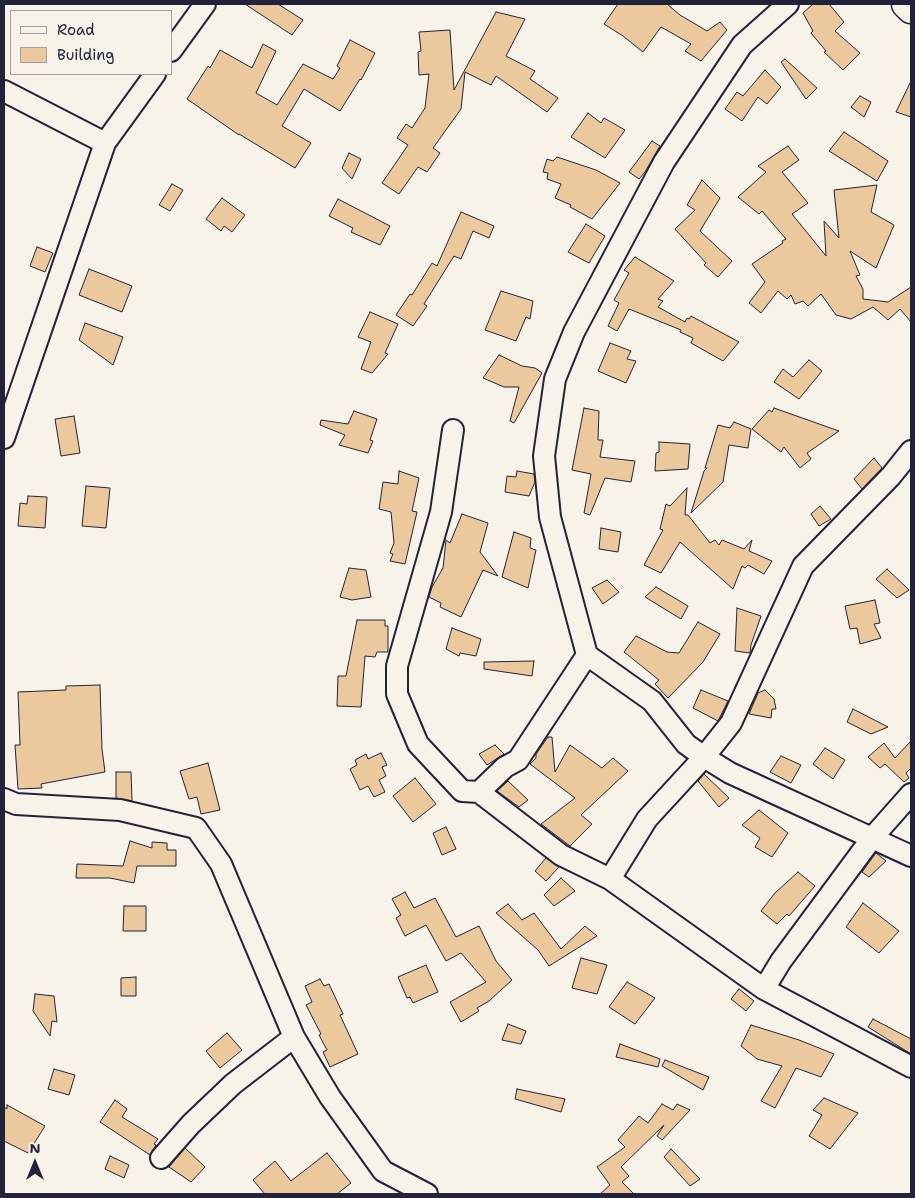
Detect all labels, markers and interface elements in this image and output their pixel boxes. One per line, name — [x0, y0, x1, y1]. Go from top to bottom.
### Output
legend — [10, 10, 172, 75]
text: Road — [57, 20, 95, 40]
text: Building — [57, 45, 114, 65]
north arrow — [10, 1138, 60, 1188]
text: N — [29, 1139, 41, 1157]

